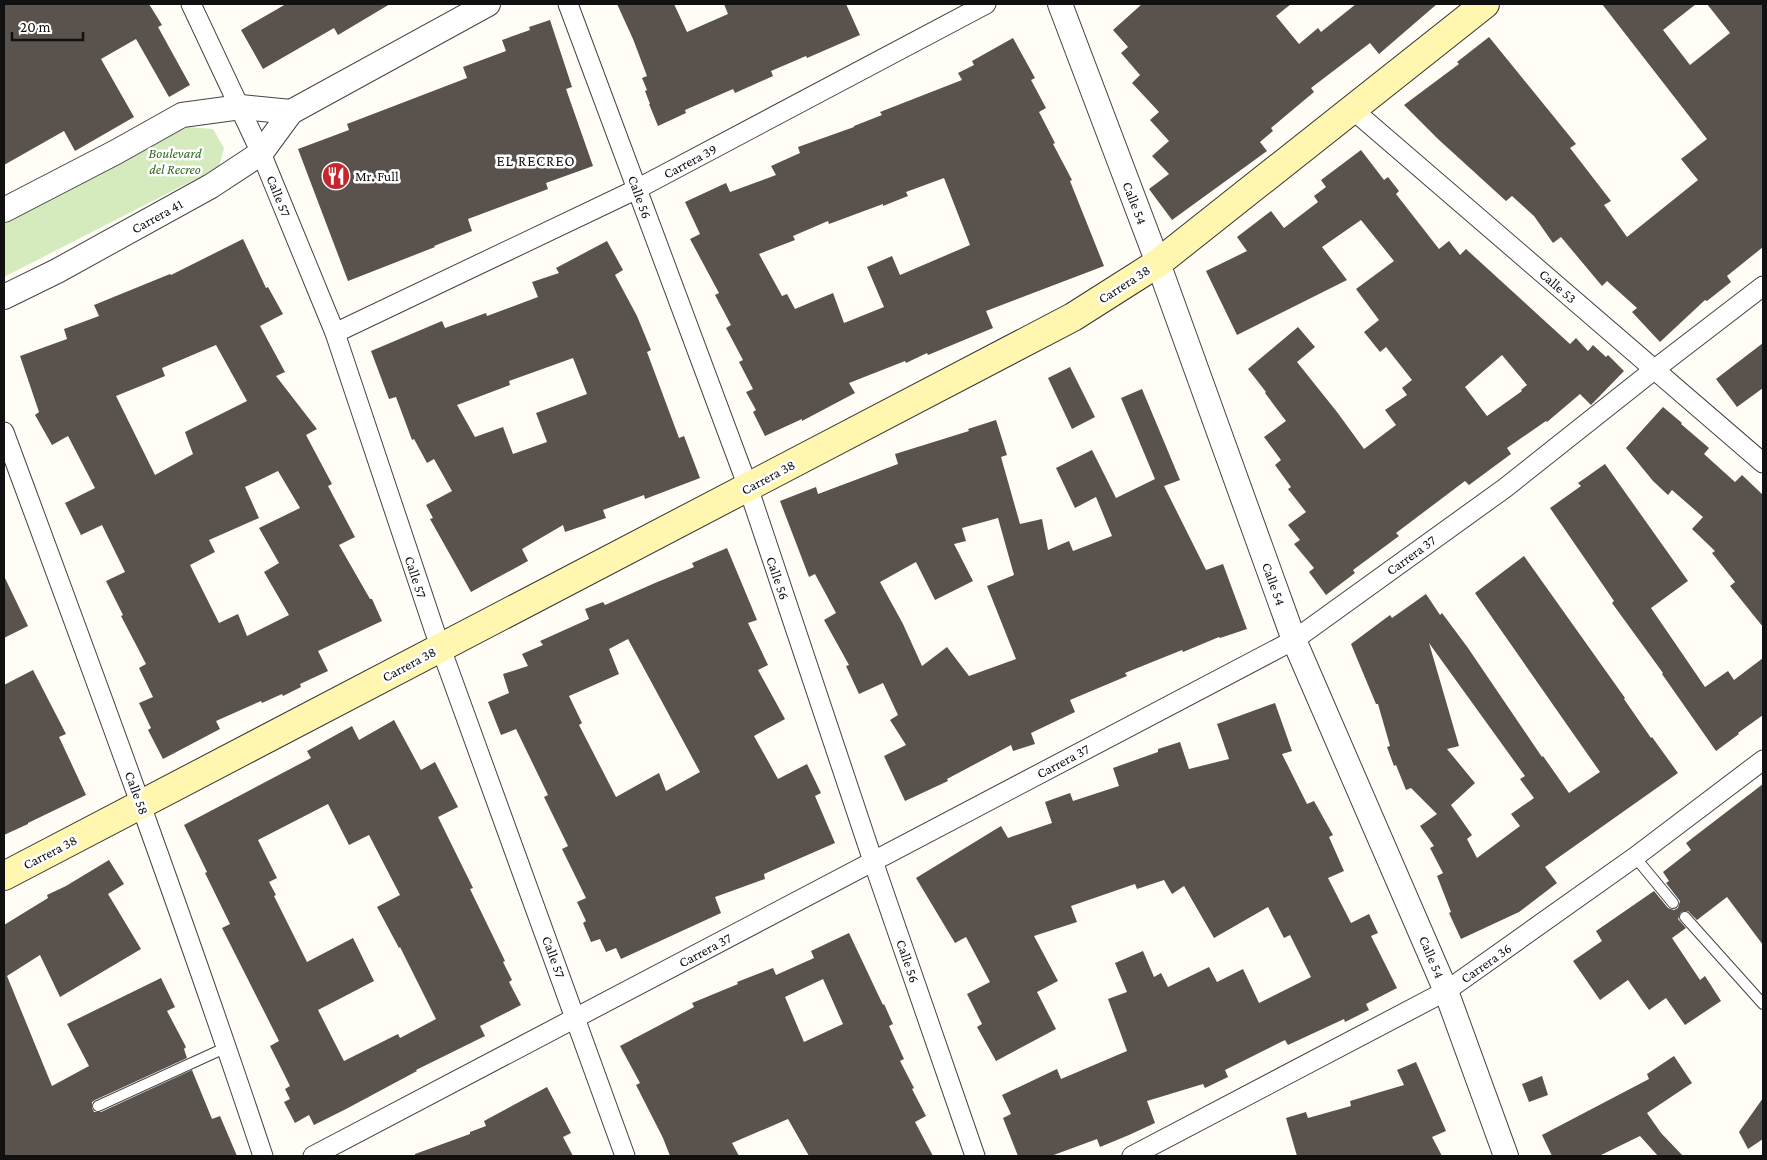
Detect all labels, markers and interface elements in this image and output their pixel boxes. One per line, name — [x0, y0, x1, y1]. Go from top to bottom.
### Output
scale bar — [12, 10, 84, 42]
text: 20 m — [20, 19, 51, 35]
street label: Carrera 39 — [661, 140, 719, 182]
park label: Boulevard del Recreo — [149, 145, 202, 177]
district label: EL RECREO — [496, 153, 576, 169]
restaurant icon: Mr. Full — [321, 161, 351, 191]
place label: Mr. Full — [355, 168, 399, 184]
street label: Calle 57 — [263, 173, 295, 220]
street label: Calle 56 — [625, 173, 655, 221]
street label: Calle 54 — [1120, 179, 1150, 227]
street label: Carrera 41 — [129, 195, 186, 237]
street label: Carrera 38 — [1095, 261, 1153, 307]
street label: Calle 53 — [1536, 266, 1580, 306]
street label: Carrera 38 — [738, 456, 798, 498]
street label: Carrera 37 — [1383, 531, 1439, 578]
street label: Calle 57 — [402, 554, 430, 601]
street label: Calle 56 — [763, 554, 793, 602]
street label: Calle 54 — [1259, 560, 1289, 608]
street label: Carrera 38 — [379, 643, 439, 685]
street label: Carrera 37 — [1034, 740, 1093, 782]
street label: Calle 58 — [122, 769, 152, 817]
street label: Carrera 38 — [20, 832, 80, 872]
street label: Carrera 37 — [676, 929, 735, 971]
street label: Calle 54 — [1416, 933, 1448, 981]
street label: Calle 57 — [539, 934, 569, 981]
street label: Calle 56 — [893, 937, 923, 985]
street label: Carrera 36 — [1458, 940, 1514, 986]

